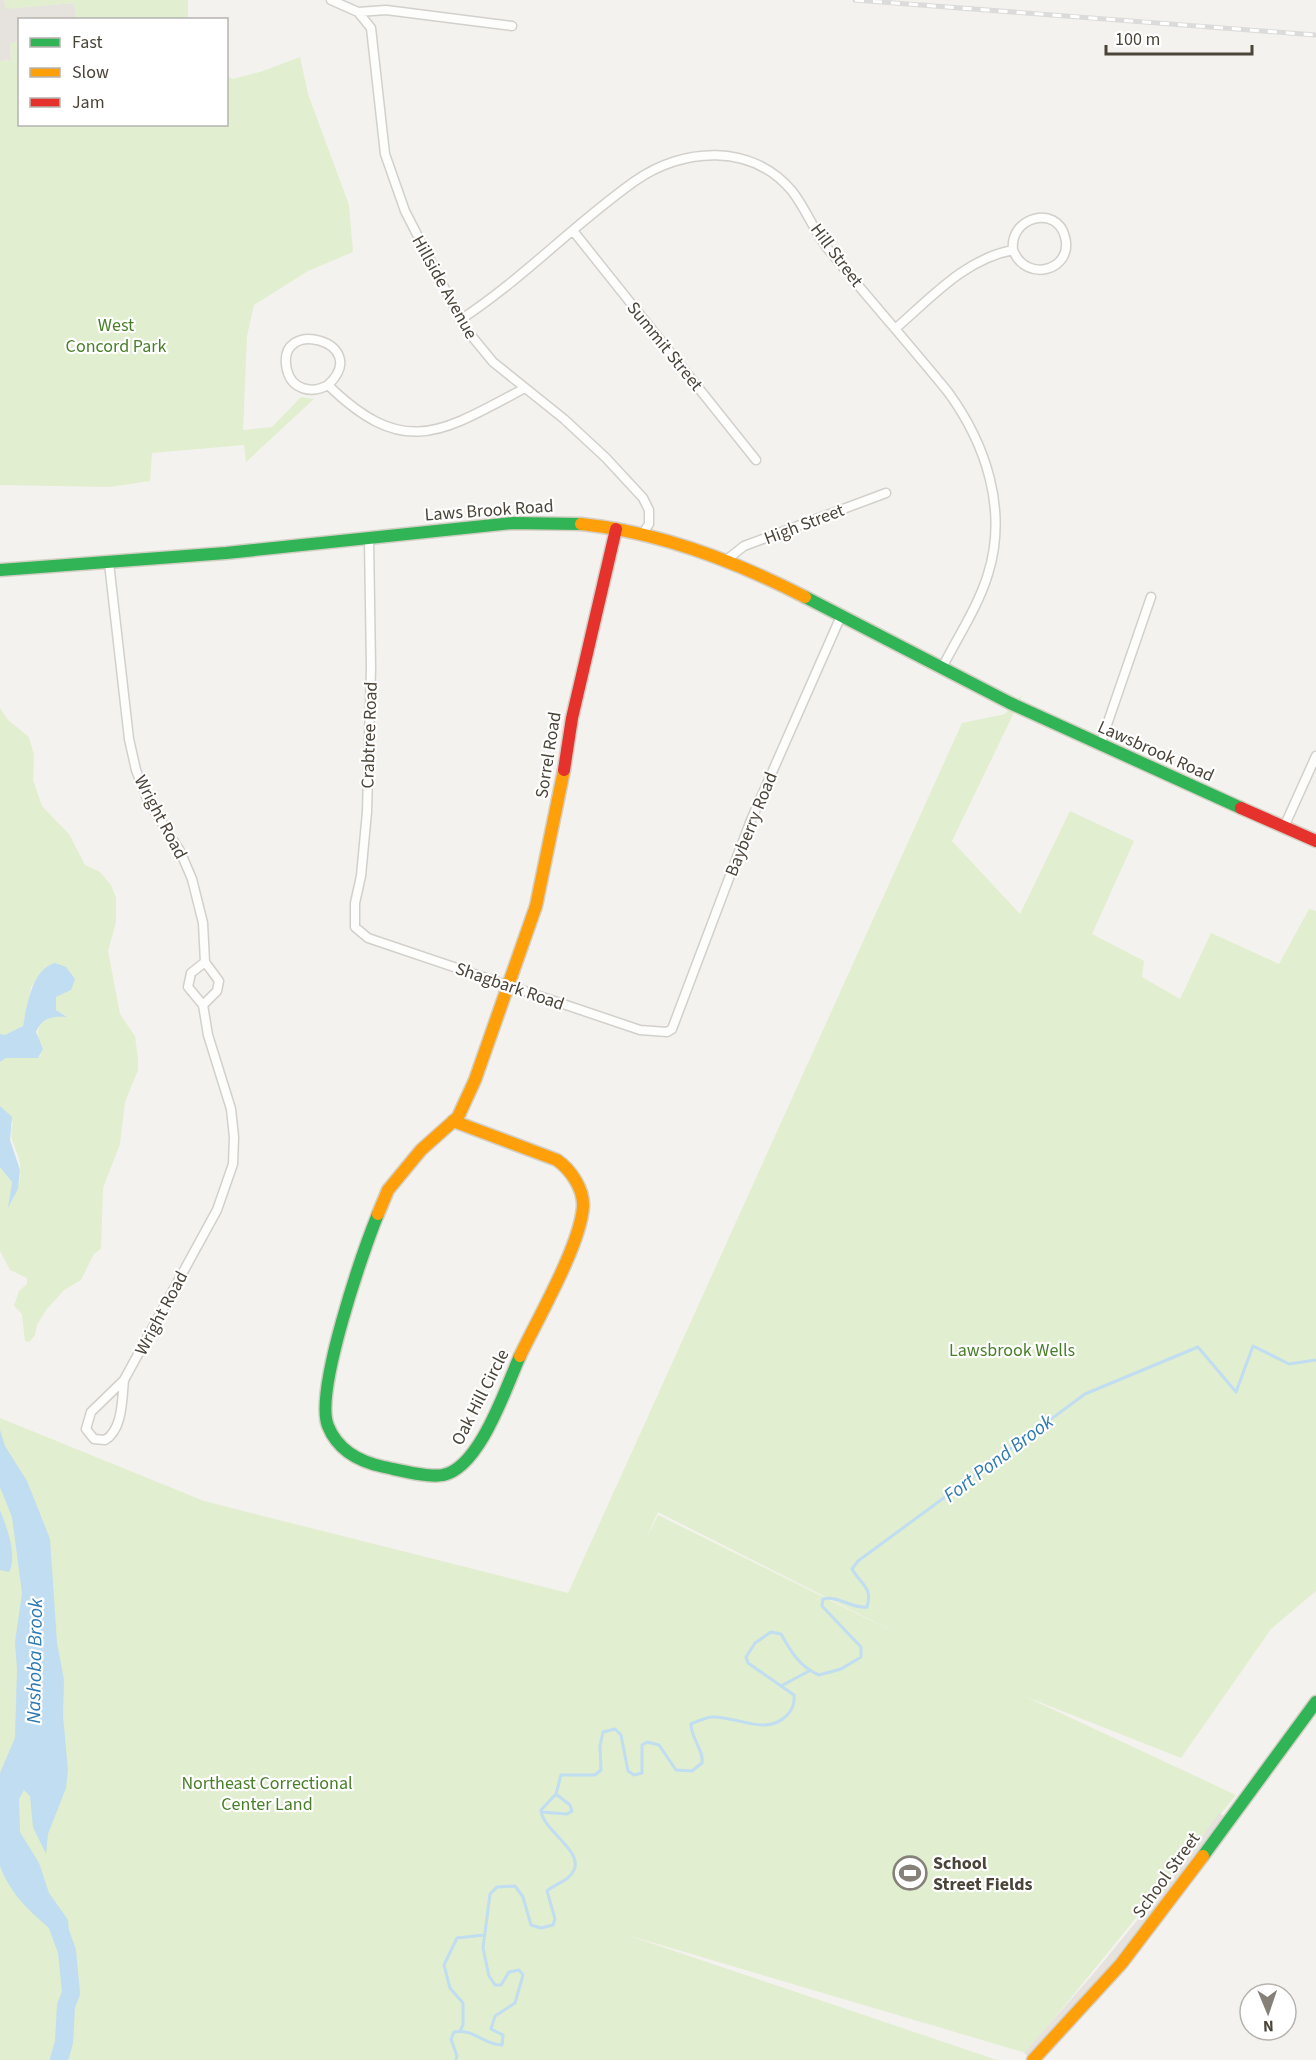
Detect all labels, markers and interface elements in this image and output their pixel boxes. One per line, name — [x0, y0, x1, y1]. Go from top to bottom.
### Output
legend — [18, 18, 228, 126]
scale bar — [1106, 18, 1252, 56]
text: 100 m — [1115, 27, 1160, 52]
text: Fast — [72, 30, 103, 55]
text: Slow — [72, 60, 109, 85]
text: Jam — [72, 90, 105, 115]
street label: Hill Street — [804, 218, 869, 292]
street label: Hillside Avenue — [406, 231, 483, 344]
street label: Summit Street — [621, 296, 708, 396]
park label: West Concord Park — [66, 313, 166, 359]
street label: Laws Brook Road — [424, 494, 554, 527]
street label: High Street — [761, 498, 848, 551]
street label: Crabtree Road — [355, 681, 384, 789]
street label: Sorrel Road — [529, 710, 568, 800]
street label: Lawsbrook Road — [1094, 715, 1218, 788]
street label: Bayberry Road — [719, 768, 784, 880]
street label: Wright Road — [128, 771, 193, 864]
street label: Shagbark Road — [452, 956, 568, 1017]
street label: Wright Road — [129, 1267, 194, 1360]
park label: Lawsbrook Wells — [949, 1338, 1075, 1363]
street label: Oak Hill Circle — [445, 1345, 515, 1450]
water label: Fort Pond Brook — [938, 1408, 1060, 1509]
water label: Nashoba Brook — [20, 1598, 50, 1724]
park label: Northeast Correctional Center Land — [181, 1771, 353, 1817]
street label: School Street — [1127, 1827, 1206, 1923]
place label: School Street Fields — [933, 1851, 1033, 1897]
sports icon: School Street Fields — [892, 1855, 928, 1891]
north arrow — [1238, 1982, 1298, 2042]
text: N — [1263, 2015, 1274, 2037]

